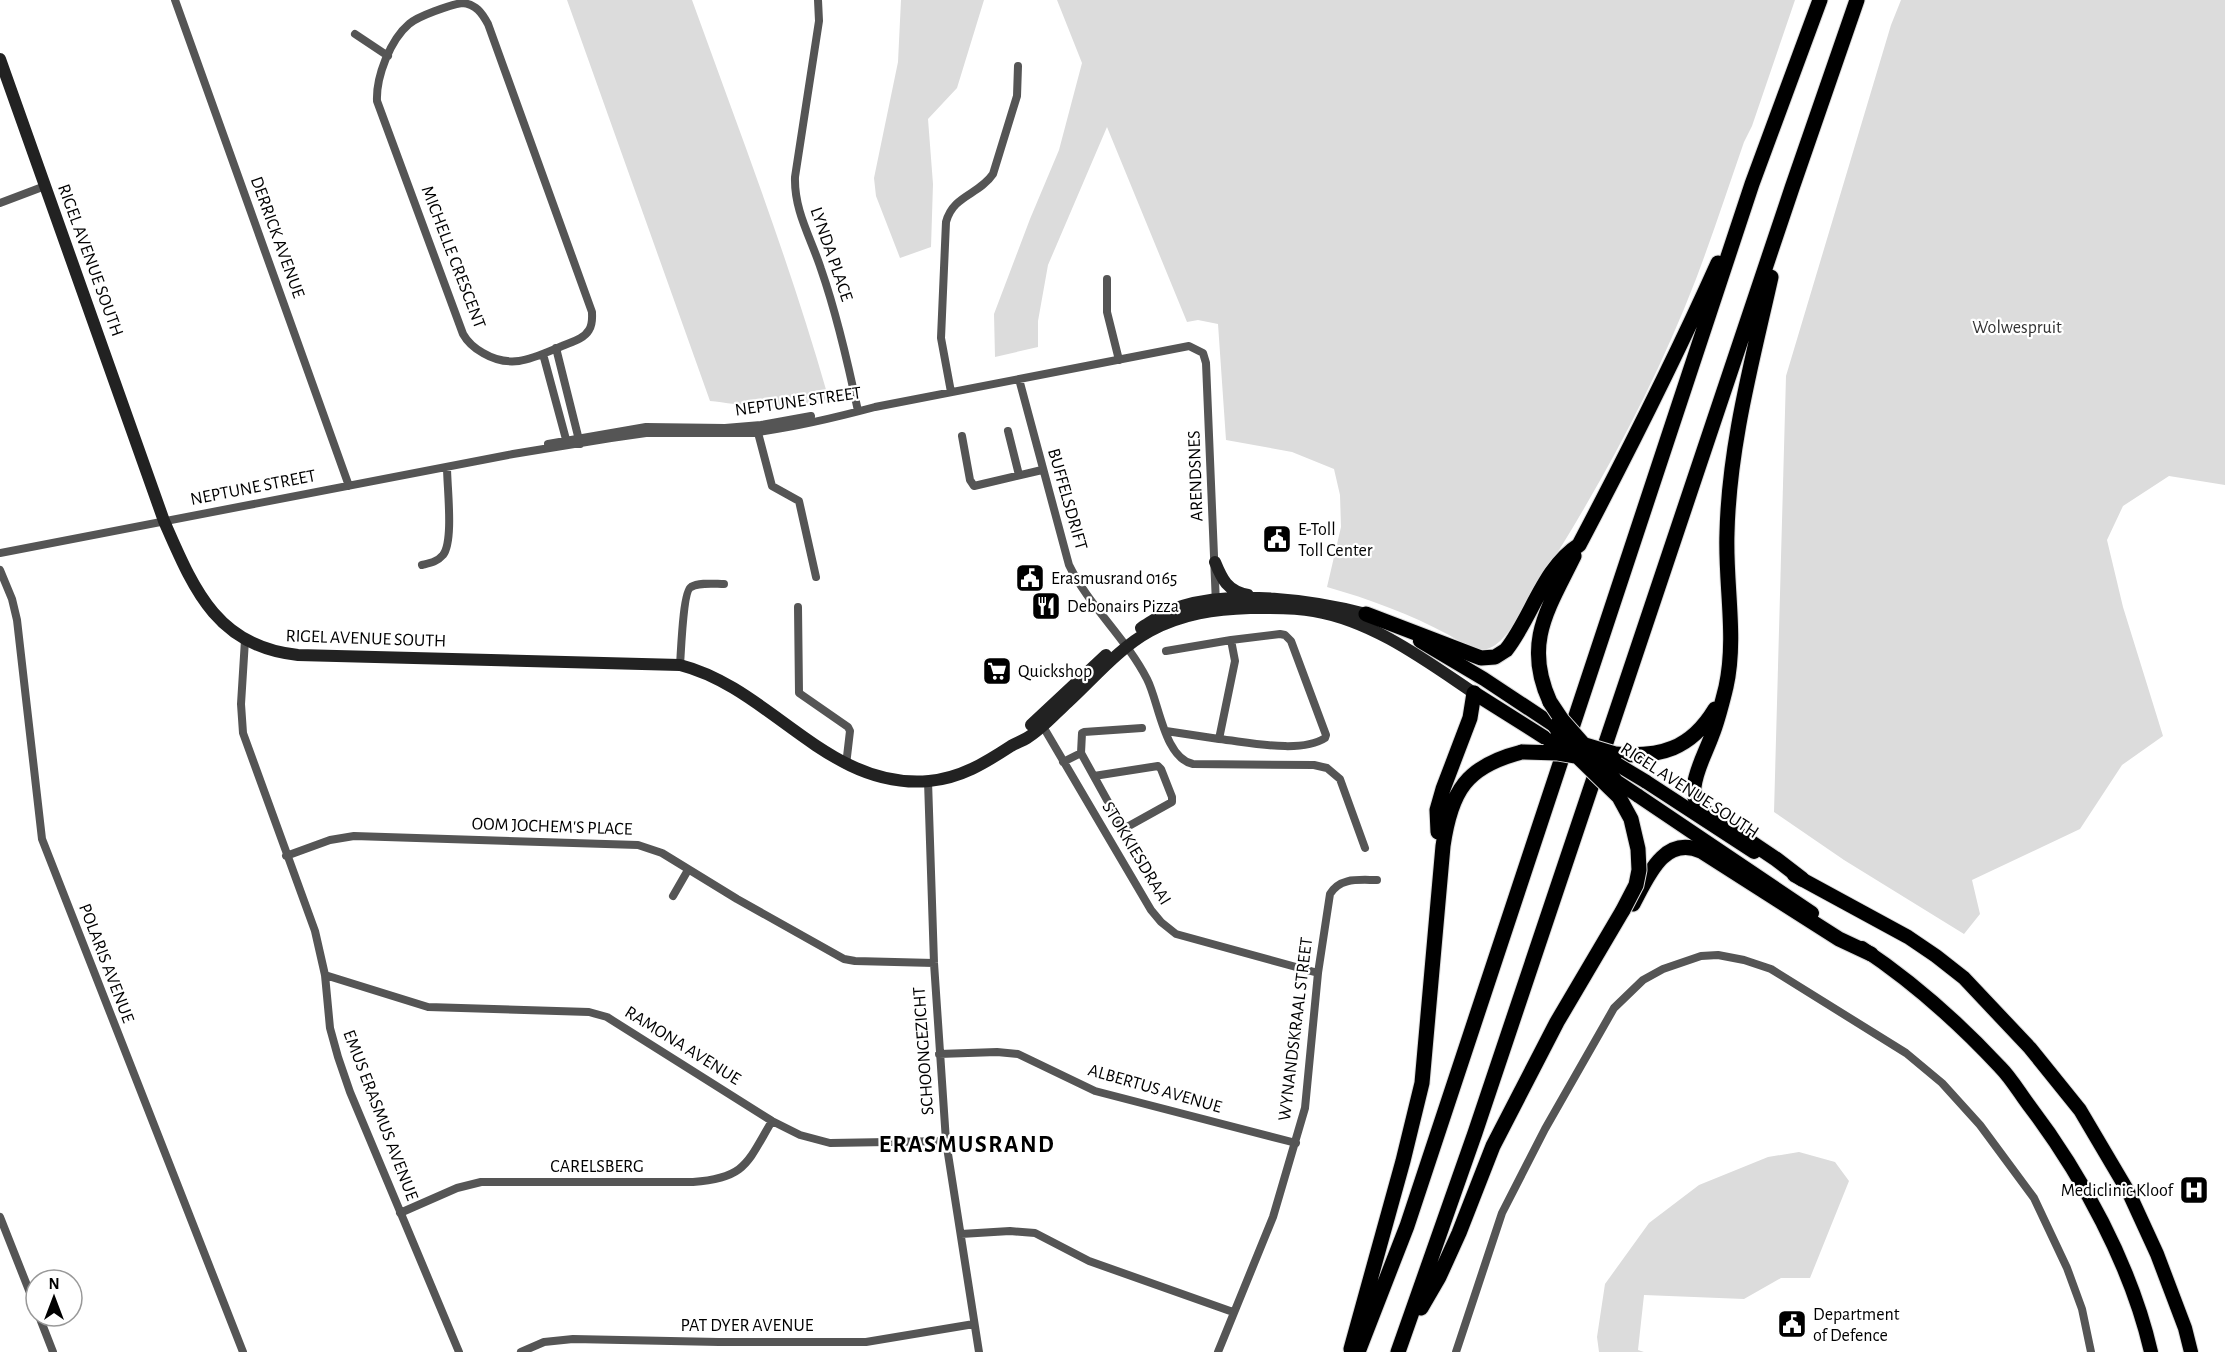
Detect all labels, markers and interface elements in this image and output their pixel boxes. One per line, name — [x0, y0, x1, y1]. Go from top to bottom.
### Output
street label: DERRICK AVENUE — [247, 174, 308, 301]
street label: RIGEL AVENUE SOUTH — [54, 182, 126, 339]
street label: MICHELLE CRESCENT — [418, 184, 489, 331]
street label: LYNDA PLACE — [807, 205, 856, 304]
park label: Wolwespruit — [1972, 319, 2062, 337]
street label: NEPTUNE STREET — [734, 384, 863, 420]
street label: ARENDSNES — [1185, 430, 1207, 522]
street label: BUFFELSDRIFT — [1044, 446, 1090, 552]
street label: NEPTUNE STREET — [189, 467, 318, 509]
place label: E-Toll Toll Center — [1298, 521, 1373, 560]
public building icon: E-Toll Toll Center — [1261, 523, 1293, 555]
public building icon: Erasmusrand 0165 — [1014, 562, 1046, 594]
place label: Erasmusrand 0165 — [1051, 570, 1177, 588]
restaurant icon: Debonairs Pizza — [1030, 590, 1062, 622]
place label: Debonairs Pizza — [1067, 598, 1179, 616]
street label: RIGEL AVENUE SOUTH — [285, 627, 447, 651]
supermarket icon: Quickshop — [981, 655, 1013, 687]
place label: Quickshop — [1018, 663, 1092, 681]
street label: RIGEL AVENUE SOUTH — [1617, 739, 1762, 842]
street label: STOKKIESDRAAI — [1098, 799, 1174, 908]
street label: OOM JOCHEM'S PLACE — [471, 815, 633, 839]
street label: POLARIS AVENUE — [75, 901, 137, 1026]
street label: WYNANDSKRAAL STREET — [1276, 936, 1316, 1122]
street label: SCHOONGEZICHT — [911, 986, 937, 1116]
street label: RAMONA AVENUE — [621, 1003, 744, 1089]
street label: EMUS ERASMUS AVENUE — [339, 1028, 421, 1203]
street label: ALBERTUS AVENUE — [1086, 1061, 1224, 1117]
district label: ERASMUSRAND — [879, 1133, 1055, 1157]
street label: CARELSBERG — [550, 1158, 644, 1176]
hospital icon: Mediclinic Kloof — [2178, 1174, 2210, 1206]
place label: Mediclinic Kloof — [2061, 1182, 2175, 1200]
north arrow — [24, 1268, 84, 1328]
text: N — [48, 1276, 60, 1292]
place label: Department of Defence — [1813, 1306, 1900, 1345]
public building icon: Department of Defence — [1776, 1308, 1808, 1340]
street label: PAT DYER AVENUE — [681, 1317, 814, 1335]

